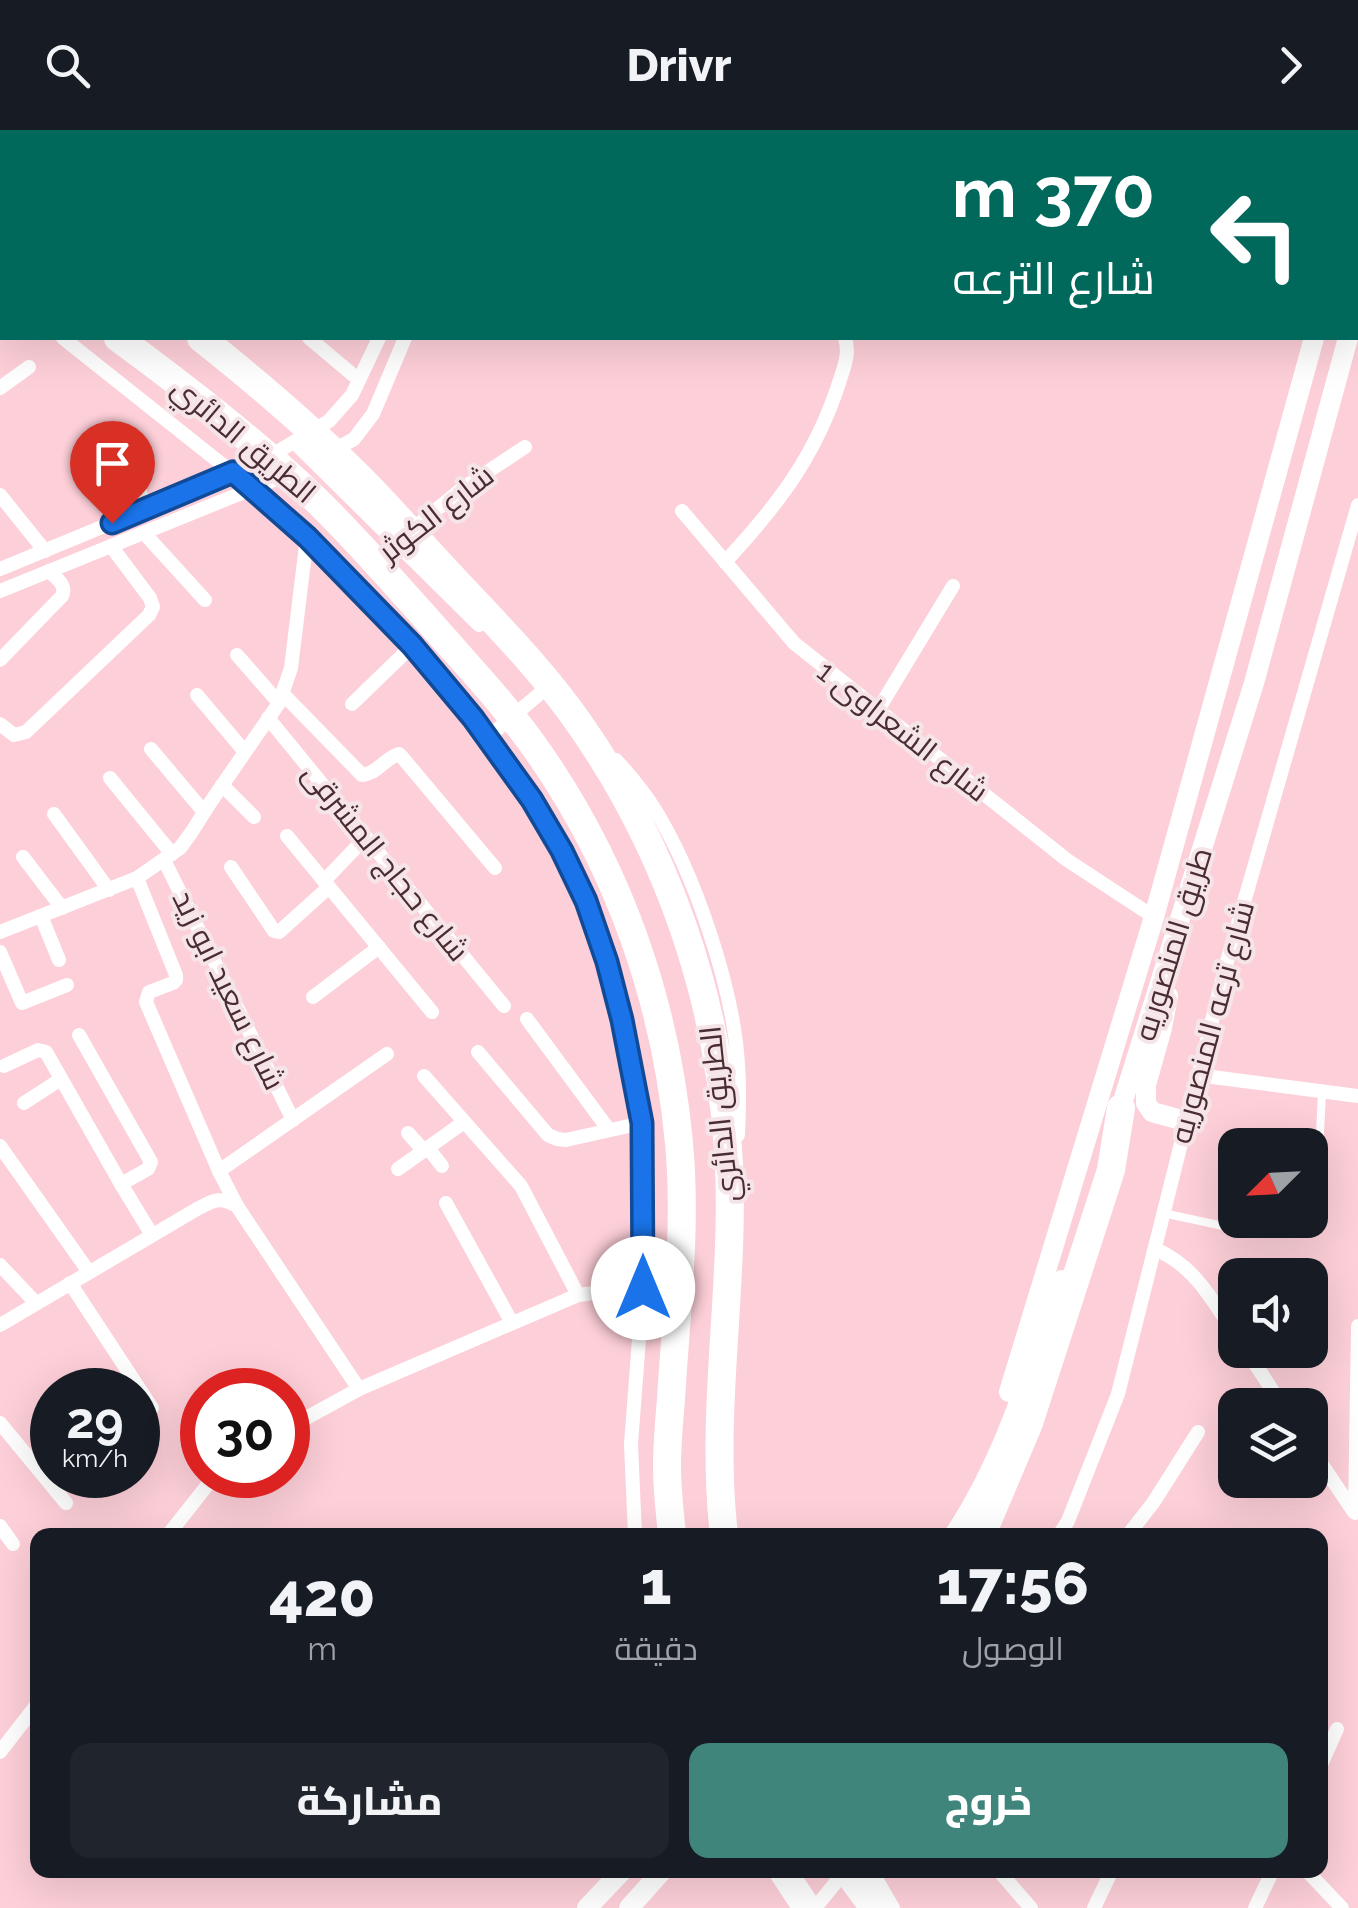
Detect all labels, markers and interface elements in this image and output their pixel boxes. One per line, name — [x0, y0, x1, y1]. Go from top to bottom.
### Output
icon: search — [40, 38, 95, 93]
icon: forward — [1263, 38, 1318, 93]
text: Drivr — [626, 39, 732, 92]
text: 370 m — [952, 151, 1155, 233]
icon: left — [1190, 170, 1320, 300]
text: شارع الترعه — [952, 252, 1155, 305]
street label: الطريق الدائري — [161, 370, 323, 515]
pin — [70, 421, 155, 524]
icon: arrive — [85, 436, 140, 491]
street label: شارع الكوثر — [370, 457, 502, 572]
street label: شارع الشعراوى 1 — [809, 653, 996, 811]
street label: شارع حجاج المشرقى — [293, 756, 476, 970]
street label: طريق المنصوريه — [1127, 843, 1220, 1045]
street label: شارع سعيد ابو زيد — [163, 885, 292, 1097]
street label: شارع ترعه المنصوريه — [1163, 897, 1264, 1148]
street label: الطريق الدائري — [692, 1024, 752, 1204]
north arrow — [1218, 1128, 1328, 1238]
map controls — [1218, 1128, 1328, 1498]
position arrow — [591, 1236, 695, 1340]
button: sound — [1218, 1258, 1328, 1368]
speed limit sign: 30 — [180, 1368, 310, 1498]
button: layers — [1218, 1388, 1328, 1498]
text: 29 — [66, 1391, 124, 1450]
text: km/h — [62, 1443, 128, 1473]
text: 1 — [641, 1548, 672, 1618]
text: 17:56 — [937, 1548, 1089, 1618]
text: 420 — [269, 1560, 375, 1630]
text: m — [308, 1630, 337, 1667]
text: دقيقة — [615, 1630, 698, 1667]
text: الوصول — [962, 1630, 1064, 1667]
button: مشاركة — [70, 1743, 669, 1858]
button: خروج — [689, 1743, 1288, 1858]

